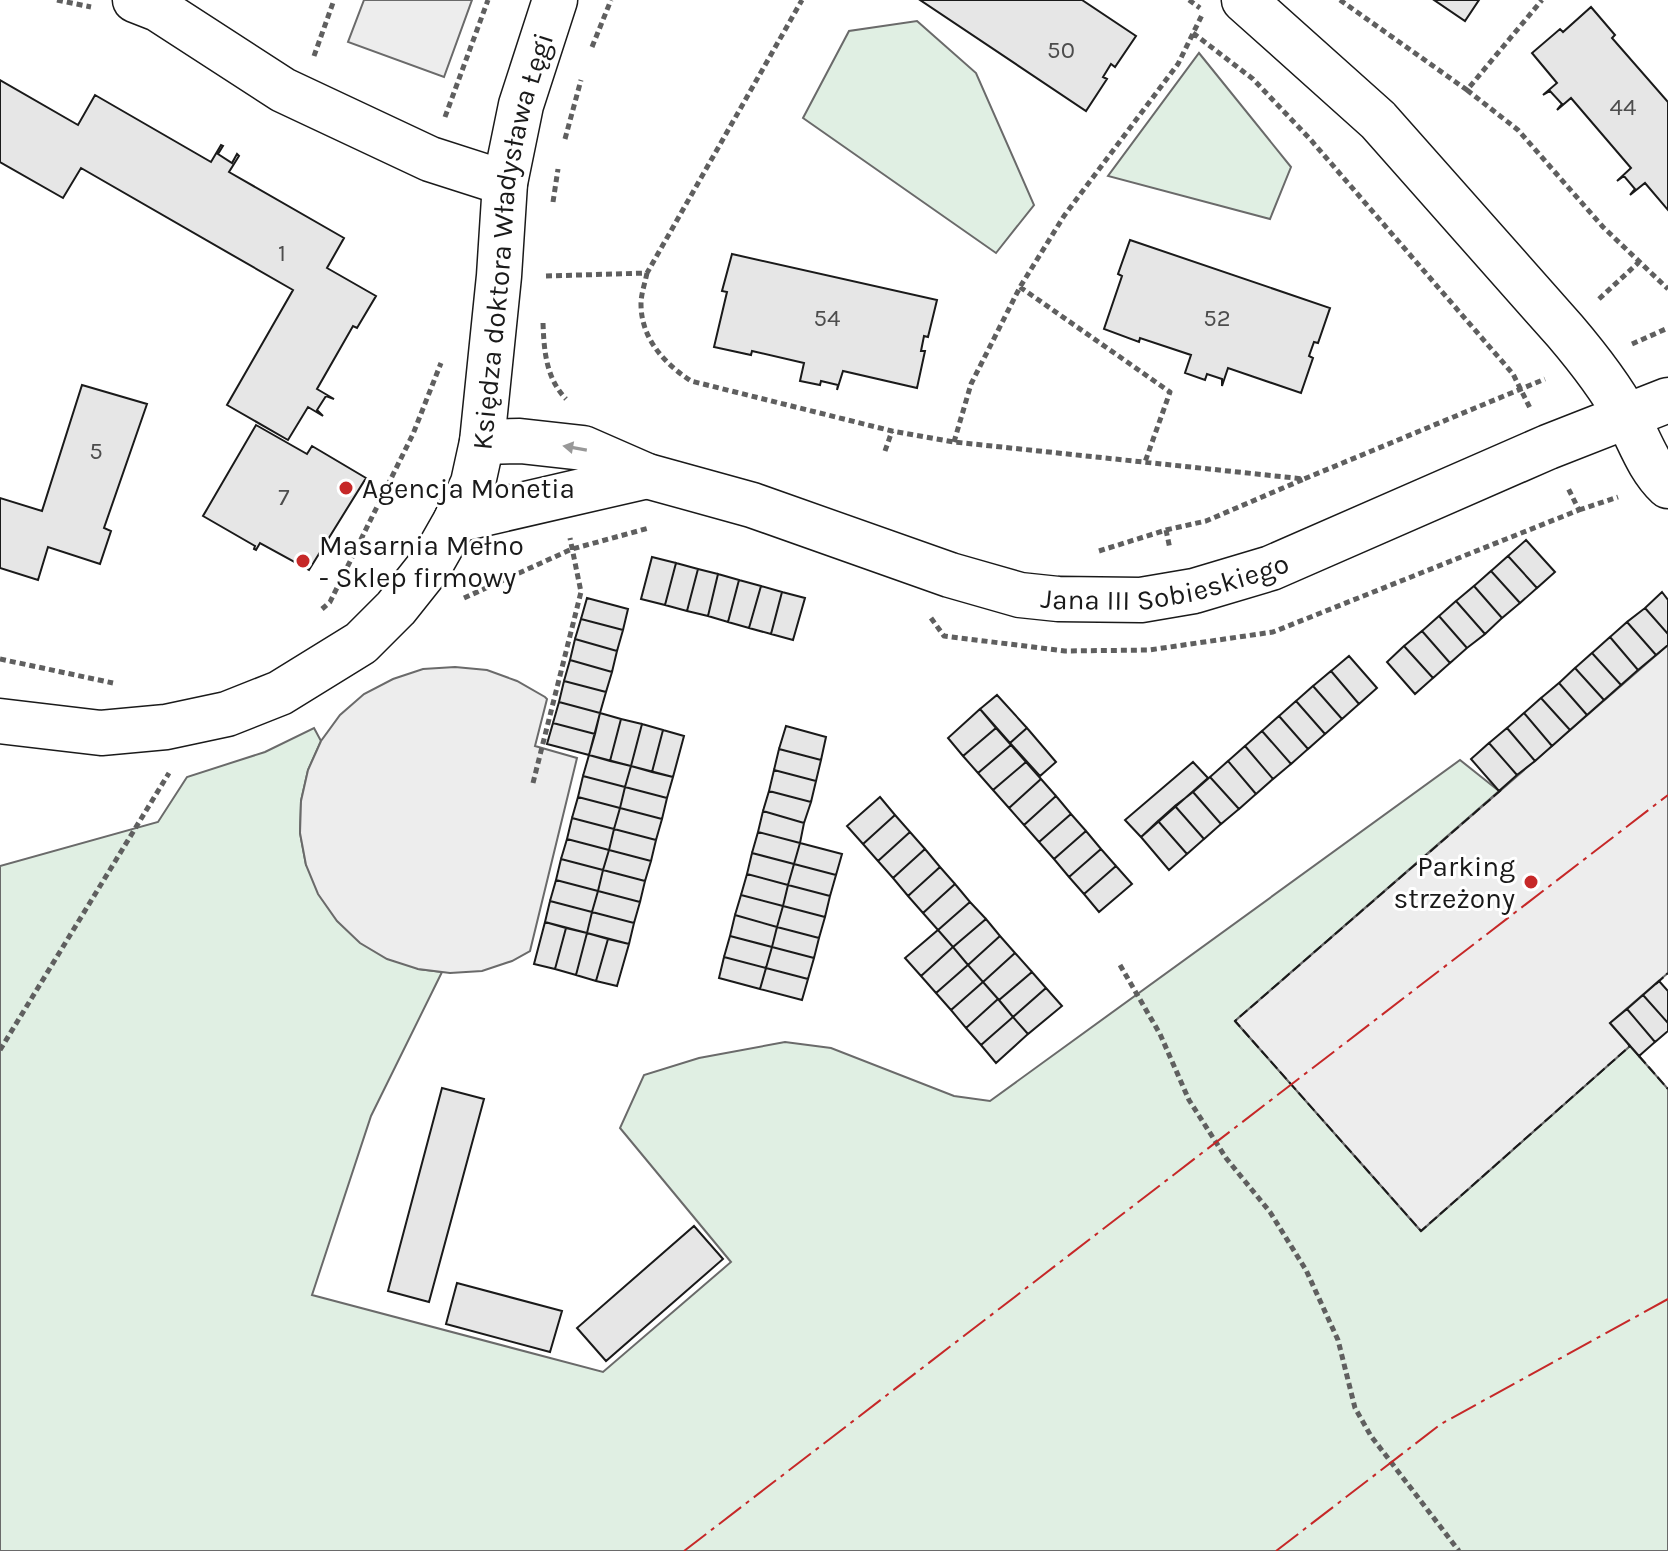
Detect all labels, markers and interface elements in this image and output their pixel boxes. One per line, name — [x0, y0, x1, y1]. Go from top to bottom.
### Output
street label: Księdza doktora Władysława Łęgi — [465, 29, 560, 451]
house number: 50 — [1047, 36, 1075, 64]
house number: 44 — [1610, 93, 1636, 121]
house number: 1 — [278, 239, 286, 267]
house number: 54 — [814, 304, 840, 332]
house number: 52 — [1203, 304, 1231, 332]
house number: 5 — [89, 437, 103, 465]
one-way arrow — [562, 441, 587, 453]
place label: Agencja Monetia — [362, 472, 575, 505]
marker: Agencja Monetia — [337, 479, 355, 497]
house number: 7 — [278, 483, 290, 511]
place label: Masarnia Mełno - Sklep firmowy — [319, 529, 524, 594]
street label: Jana III Sobieskiego — [1039, 546, 1294, 617]
marker: Masarnia Mełno - Sklep firmowy — [294, 552, 312, 570]
place label: Parking strzeżony — [1393, 850, 1515, 915]
marker: Parking strzeżony — [1522, 873, 1540, 891]

